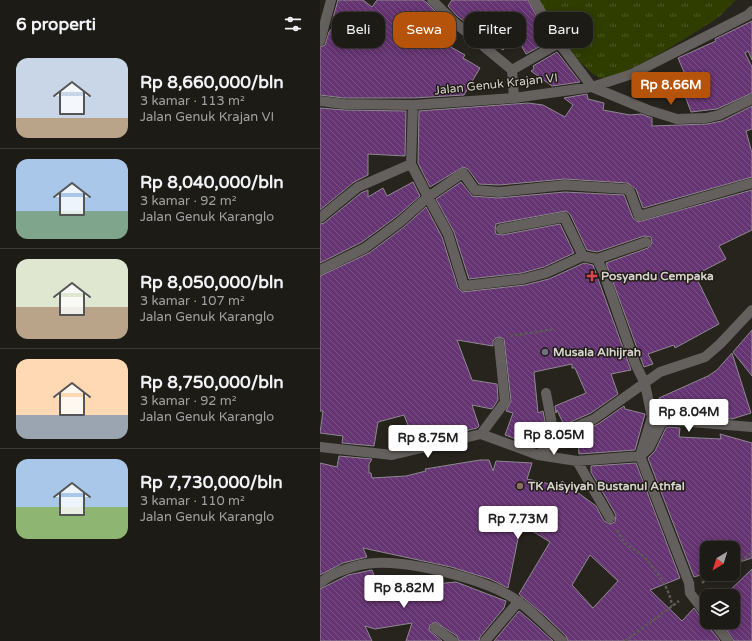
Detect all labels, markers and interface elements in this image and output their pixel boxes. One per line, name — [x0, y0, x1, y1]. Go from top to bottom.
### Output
chip: Beli — [332, 12, 385, 48]
chip: Sewa — [393, 12, 456, 48]
chip: Filter — [464, 12, 526, 48]
chip: Baru — [534, 12, 593, 48]
icon: filters — [282, 13, 304, 35]
text: 6 properti — [16, 14, 96, 35]
street label: Jalan Genuk Krajan VI — [434, 71, 558, 97]
text: Rp 8,660,000/bln — [140, 72, 284, 93]
pin: Rp 8.66M — [630, 72, 712, 106]
icon: home — [48, 74, 96, 122]
text: Rp 8.66M — [640, 77, 702, 93]
text: 3 kamar · 113 m² — [140, 93, 245, 109]
text: Jalan Genuk Krajan VI — [140, 109, 274, 125]
text: Rp 8,040,000/bln — [140, 172, 284, 193]
icon: home — [48, 175, 96, 223]
text: 3 kamar · 92 m² — [140, 193, 237, 209]
text: Jalan Genuk Karanglo — [140, 209, 274, 225]
place label: Posyandu Cempaka — [601, 269, 714, 284]
marker: Posyandu Cempaka — [586, 270, 598, 282]
text: Rp 8,050,000/bln — [140, 272, 284, 293]
icon: home — [48, 275, 96, 323]
text: 3 kamar · 107 m² — [140, 293, 245, 309]
text: Jalan Genuk Karanglo — [140, 309, 274, 325]
place label: Musala Alhijrah — [553, 345, 641, 360]
marker: Musala Alhijrah — [540, 347, 550, 357]
text: Rp 8,750,000/bln — [140, 372, 284, 393]
icon: home — [48, 375, 96, 423]
text: 3 kamar · 92 m² — [140, 393, 237, 409]
pin: Rp 8.04M — [648, 399, 730, 433]
text: Rp 8.04M — [658, 404, 720, 420]
text: Jalan Genuk Karanglo — [140, 409, 274, 425]
pin: Rp 8.05M — [513, 422, 595, 456]
pin: Rp 8.75M — [387, 425, 469, 459]
text: Rp 8.05M — [523, 427, 585, 443]
text: Rp 8.75M — [397, 430, 459, 446]
text: Rp 7,730,000/bln — [140, 472, 283, 493]
icon: home — [48, 475, 96, 523]
place label: TK Aisyiyah Bustanul Athfal — [527, 479, 685, 494]
marker: TK Aisyiyah Bustanul Athfal — [515, 481, 525, 491]
text: 3 kamar · 110 m² — [140, 493, 245, 509]
pin: Rp 7.73M — [477, 506, 559, 540]
text: Jalan Genuk Karanglo — [140, 509, 274, 525]
text: Rp 7.73M — [488, 511, 548, 527]
north arrow — [700, 541, 740, 581]
map controls — [700, 541, 740, 629]
pin: Rp 8.82M — [363, 575, 445, 609]
text: Rp 8.82M — [373, 580, 435, 596]
button: layers — [700, 589, 740, 629]

